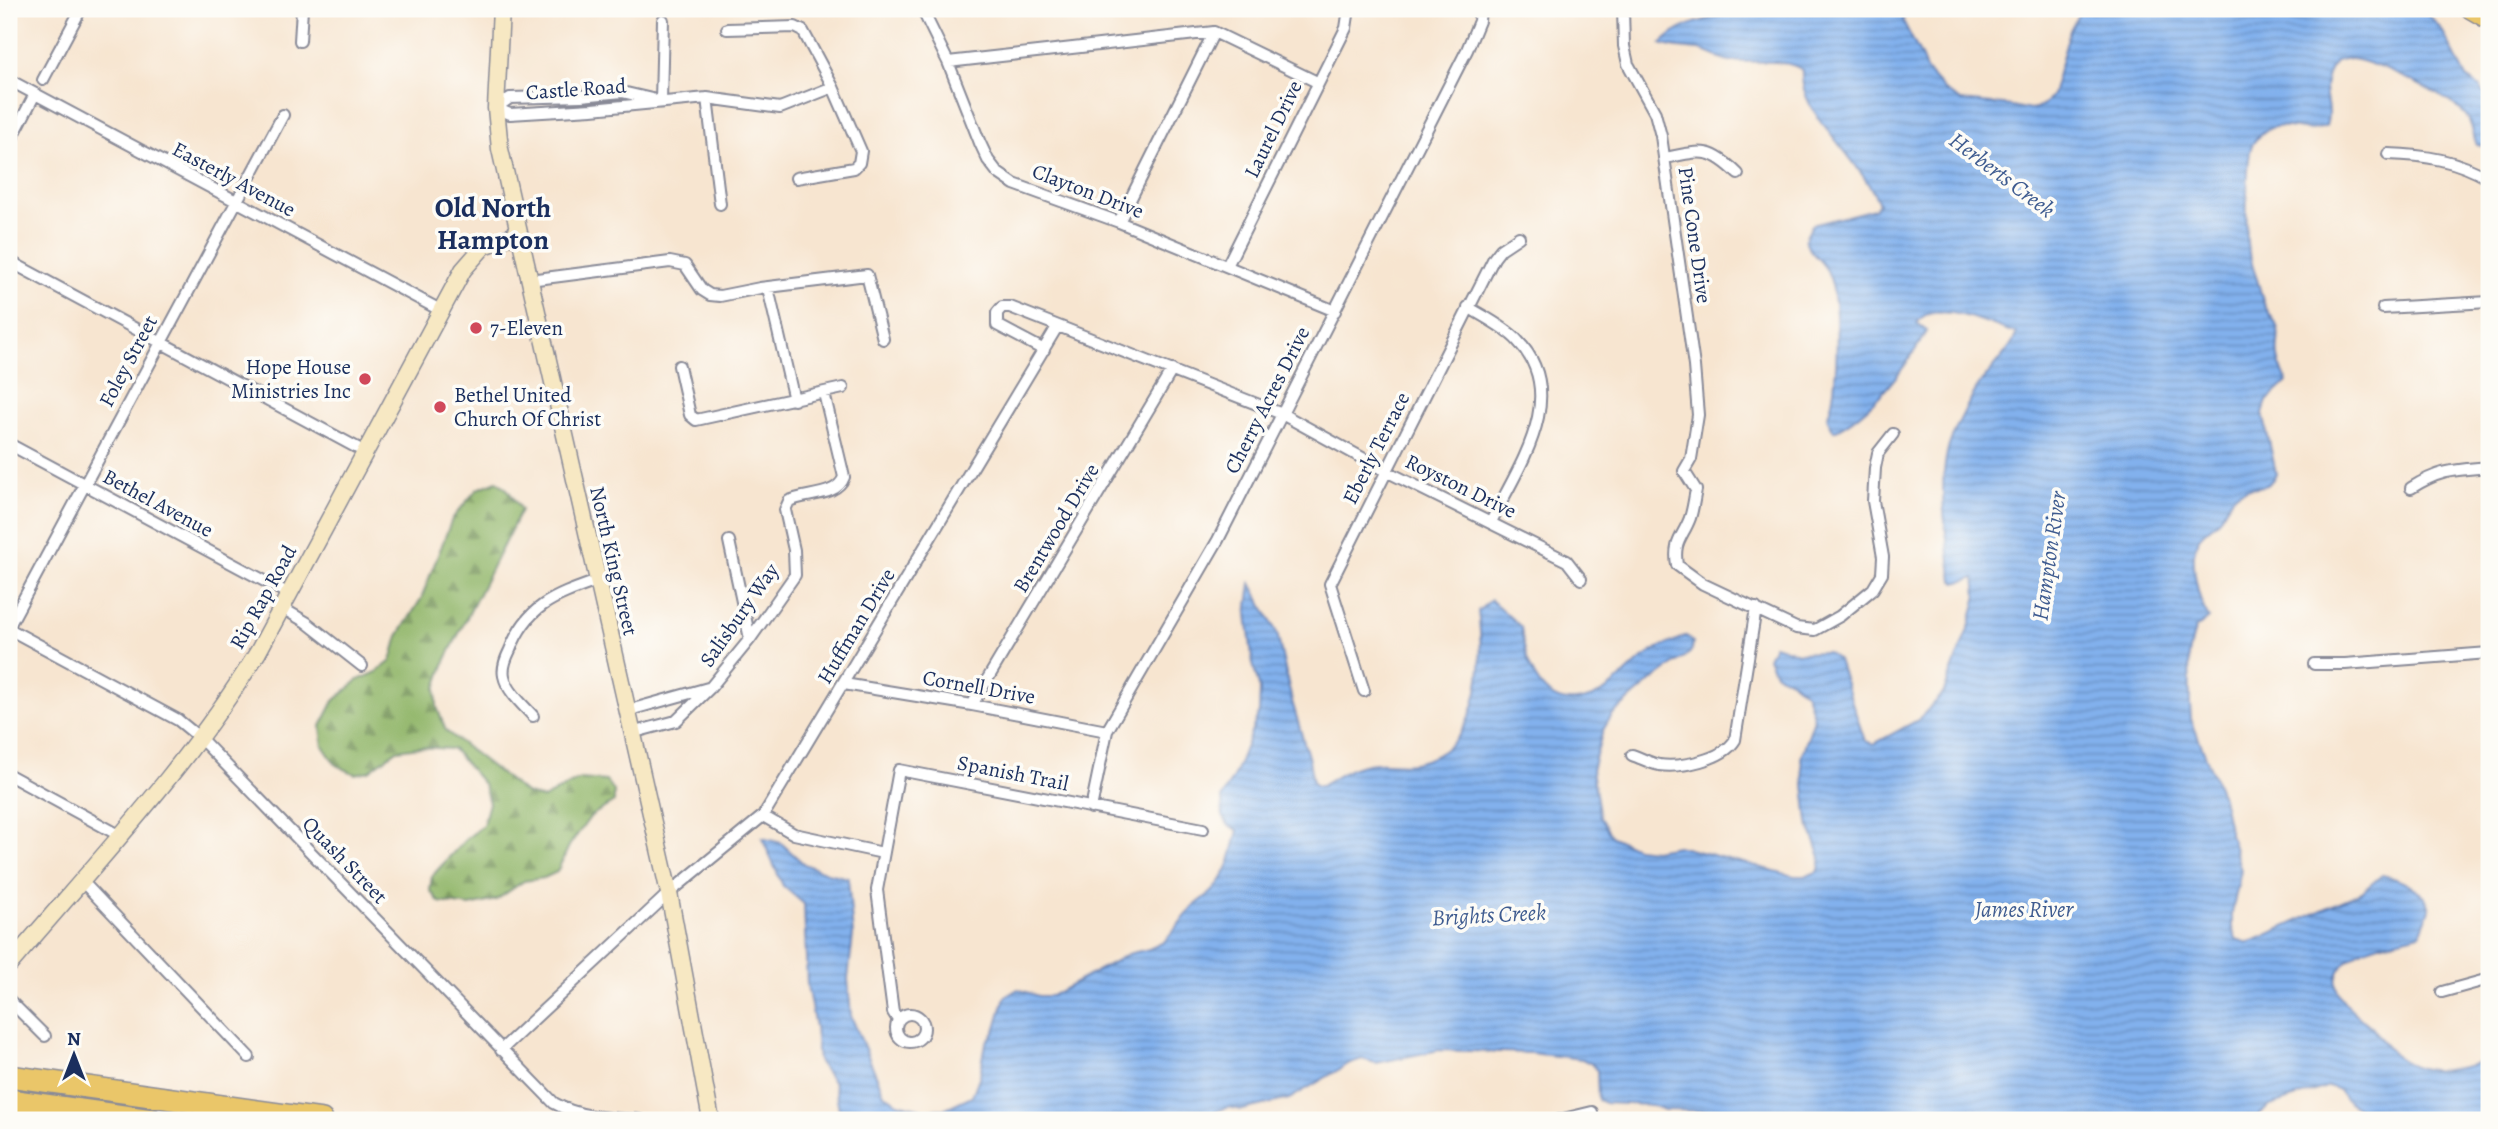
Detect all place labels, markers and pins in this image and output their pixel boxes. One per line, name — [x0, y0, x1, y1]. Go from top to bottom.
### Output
place label: 7-Eleven — [490, 314, 563, 342]
marker: 7-Eleven — [468, 320, 484, 336]
place label: Hope House Ministries Inc — [231, 353, 351, 405]
marker: Hope House Ministries Inc — [357, 371, 373, 387]
place label: Bethel United Church Of Christ — [454, 381, 601, 433]
marker: Bethel United Church Of Christ — [432, 399, 448, 415]

